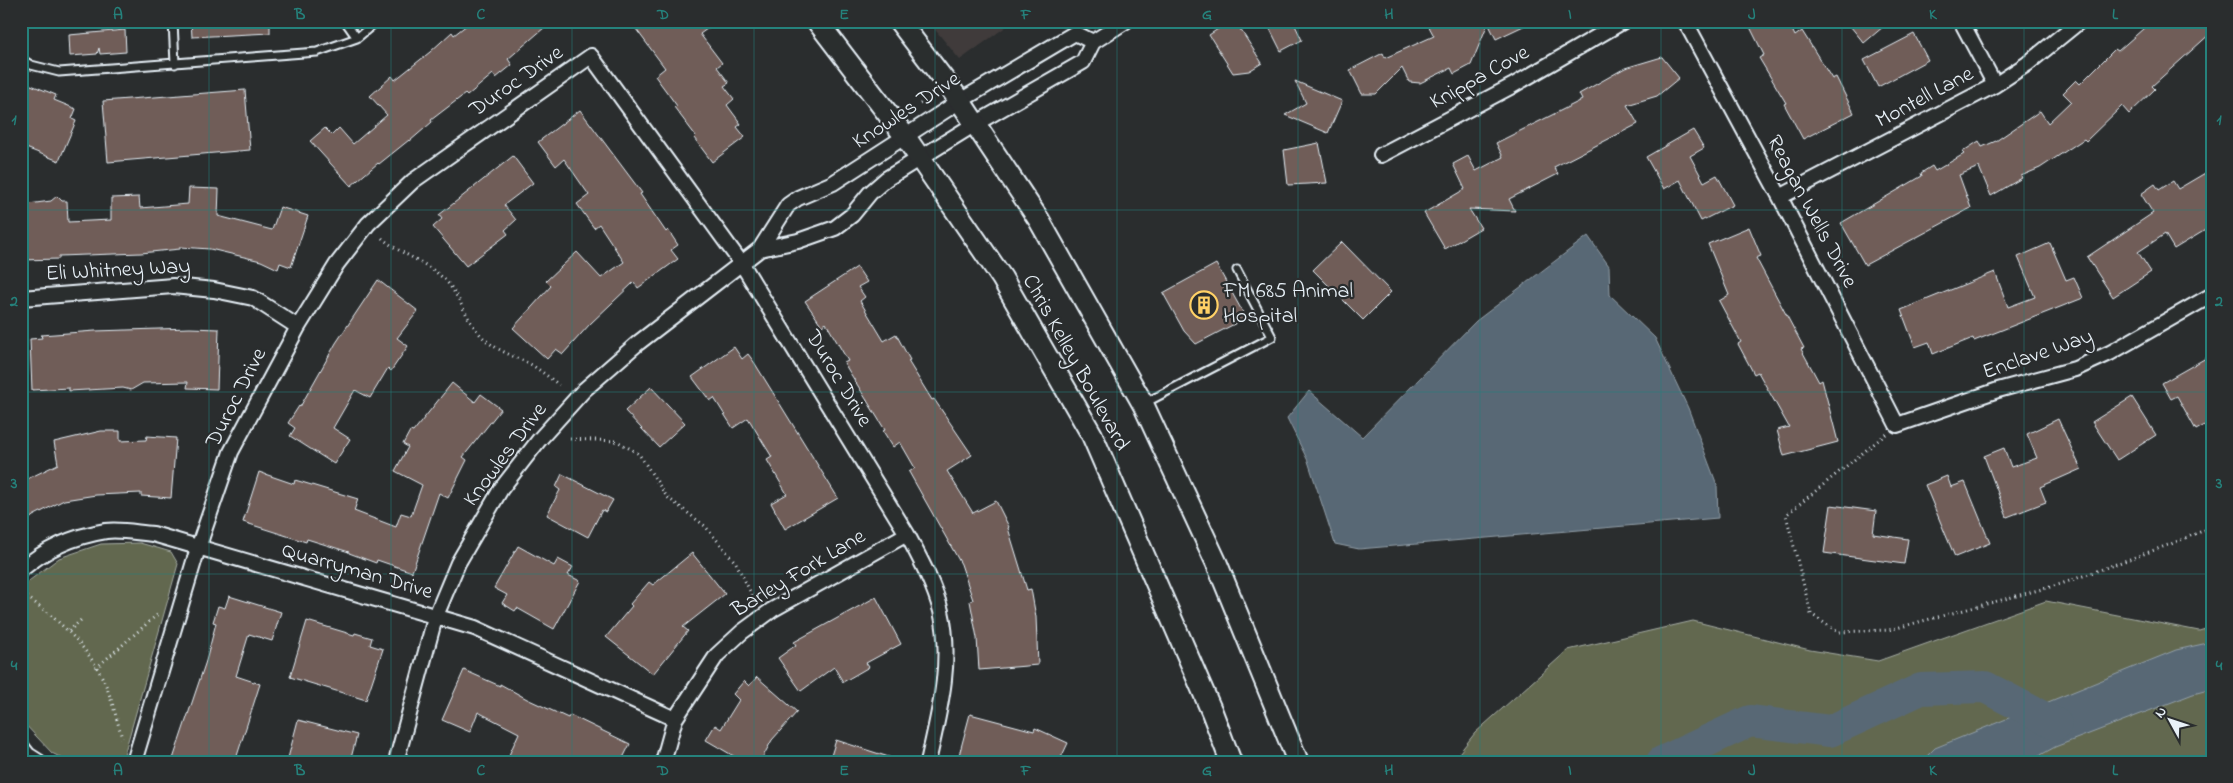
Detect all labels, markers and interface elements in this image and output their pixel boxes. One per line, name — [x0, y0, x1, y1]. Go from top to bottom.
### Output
text: A — [113, 3, 123, 27]
text: B — [294, 3, 306, 27]
text: C — [477, 3, 486, 27]
text: D — [656, 3, 669, 27]
text: E — [839, 3, 849, 27]
text: F — [1020, 3, 1032, 27]
text: G — [1202, 3, 1212, 27]
text: H — [1384, 3, 1394, 27]
text: I — [1568, 3, 1572, 27]
text: J — [1748, 3, 1756, 27]
text: K — [1929, 3, 1938, 27]
text: L — [2112, 3, 2119, 27]
street label: Knippa Cove — [1424, 37, 1536, 118]
street label: Duroc Drive — [463, 38, 571, 127]
street label: Montell Lane — [1870, 59, 1980, 137]
street label: Knowles Drive — [847, 64, 967, 158]
text: 1 — [11, 108, 17, 132]
text: 1 — [2216, 108, 2222, 132]
street label: Reagan Wells Drive — [1756, 130, 1865, 295]
street label: Eli Whitney Way — [45, 251, 191, 292]
street label: Chris Kelley Boulevard — [1012, 269, 1137, 458]
place label: FM 685 Animal Hospital — [1222, 276, 1353, 333]
text: 2 — [9, 290, 18, 314]
building icon: FM 685 Animal Hospital — [1189, 290, 1219, 320]
text: 2 — [2214, 290, 2223, 314]
street label: Enclave Way — [1978, 321, 2098, 390]
street label: Duroc Drive — [796, 324, 880, 434]
street label: Duroc Drive — [198, 342, 276, 454]
street label: Knowles Drive — [456, 396, 556, 514]
text: 3 — [10, 472, 18, 496]
text: 3 — [2215, 472, 2223, 496]
street label: Barley Fork Lane — [725, 521, 873, 628]
street label: Quarryman Drive — [278, 535, 436, 610]
text: 4 — [10, 654, 18, 678]
text: 4 — [2215, 654, 2223, 678]
north arrow — [2146, 696, 2196, 746]
text: N — [2150, 702, 2172, 723]
text: A — [113, 759, 123, 783]
text: B — [294, 759, 306, 783]
text: C — [477, 759, 486, 783]
text: D — [656, 759, 669, 783]
text: E — [839, 759, 849, 783]
text: F — [1020, 759, 1032, 783]
text: G — [1202, 759, 1212, 783]
text: H — [1384, 759, 1394, 783]
text: I — [1568, 759, 1572, 783]
text: J — [1748, 759, 1756, 783]
text: K — [1929, 759, 1938, 783]
text: L — [2112, 759, 2119, 783]

